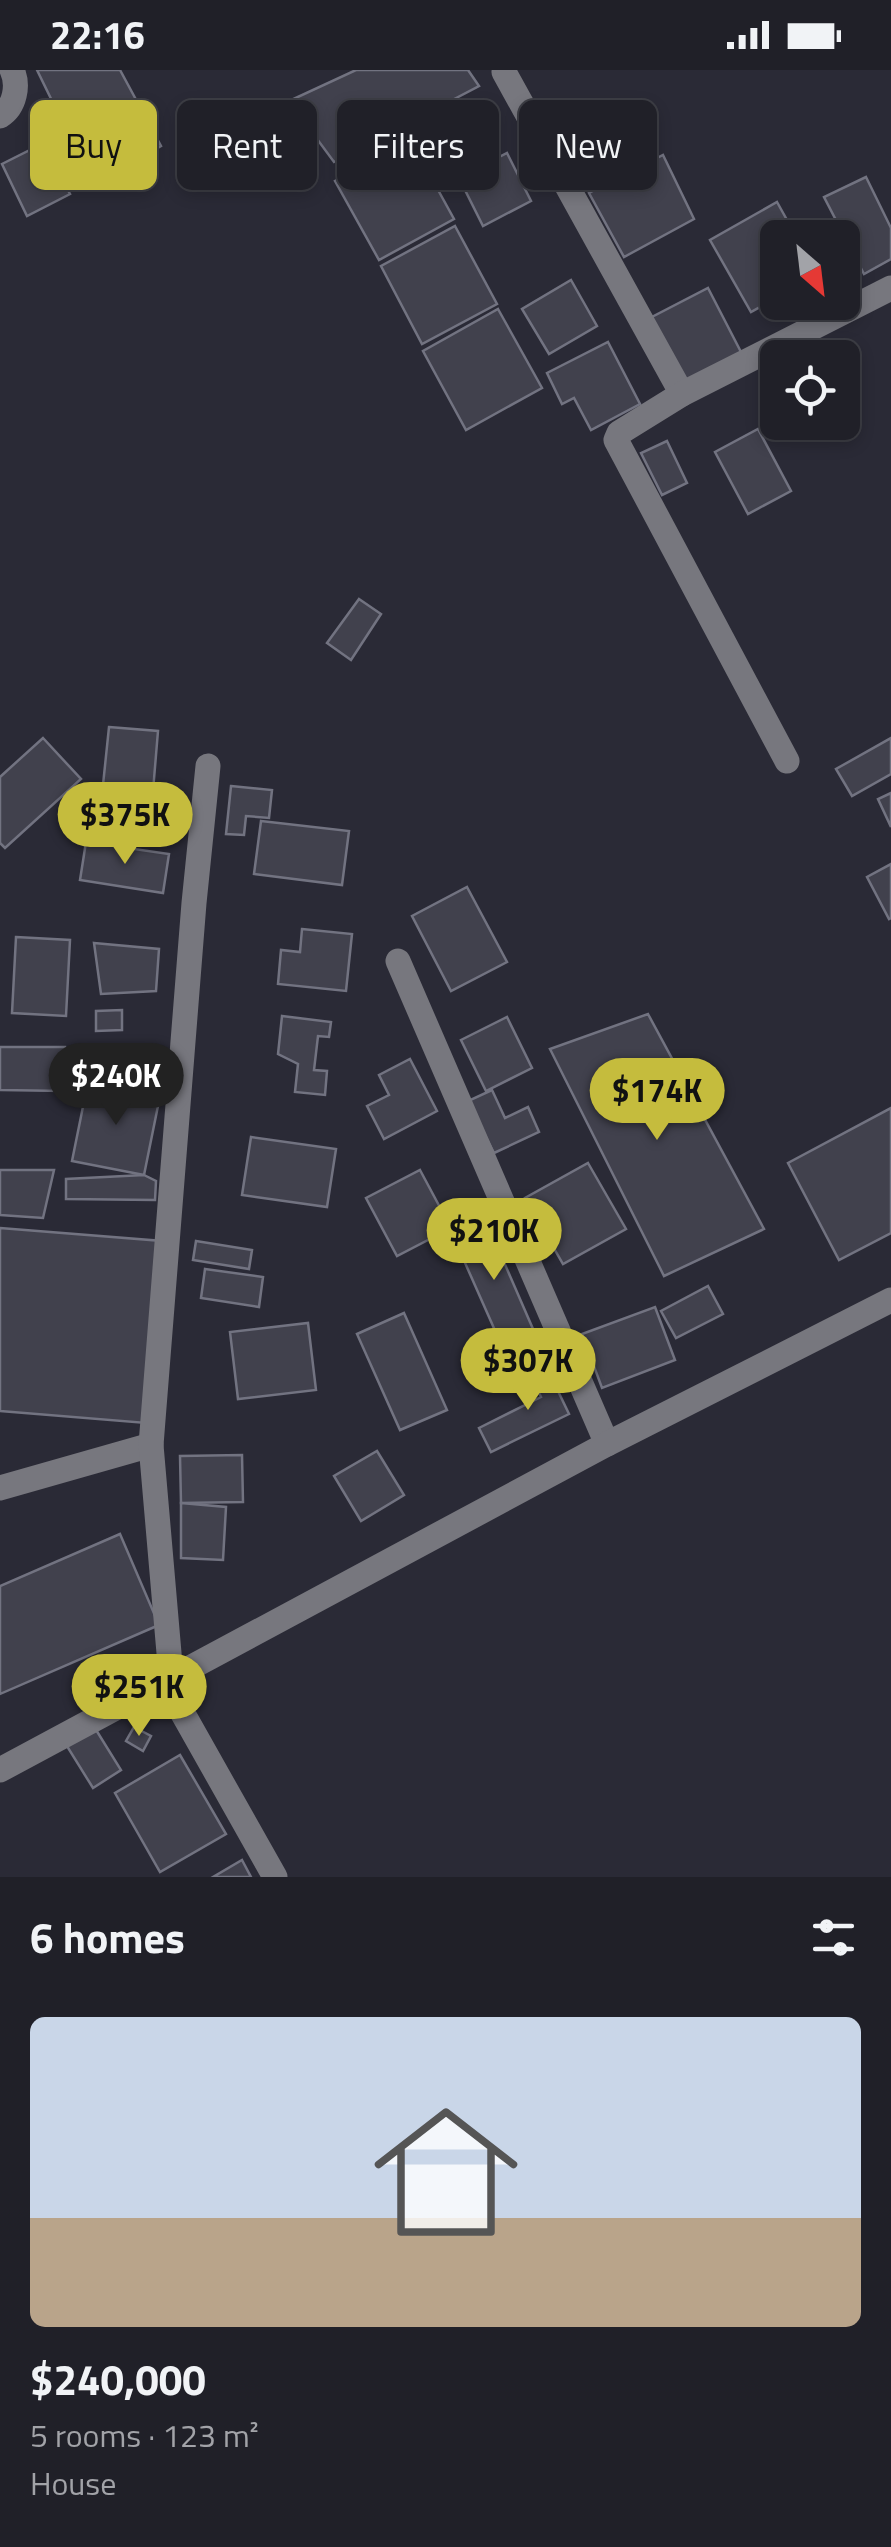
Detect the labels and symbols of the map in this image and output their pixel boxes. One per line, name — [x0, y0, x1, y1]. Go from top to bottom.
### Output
north arrow — [760, 220, 860, 320]
pin: $375K — [55, 782, 195, 867]
pin: $240K — [46, 1043, 186, 1128]
pin: $174K — [587, 1058, 727, 1143]
pin: $210K — [424, 1198, 564, 1283]
pin: $307K — [458, 1328, 598, 1413]
pin: $251K — [69, 1654, 209, 1739]

